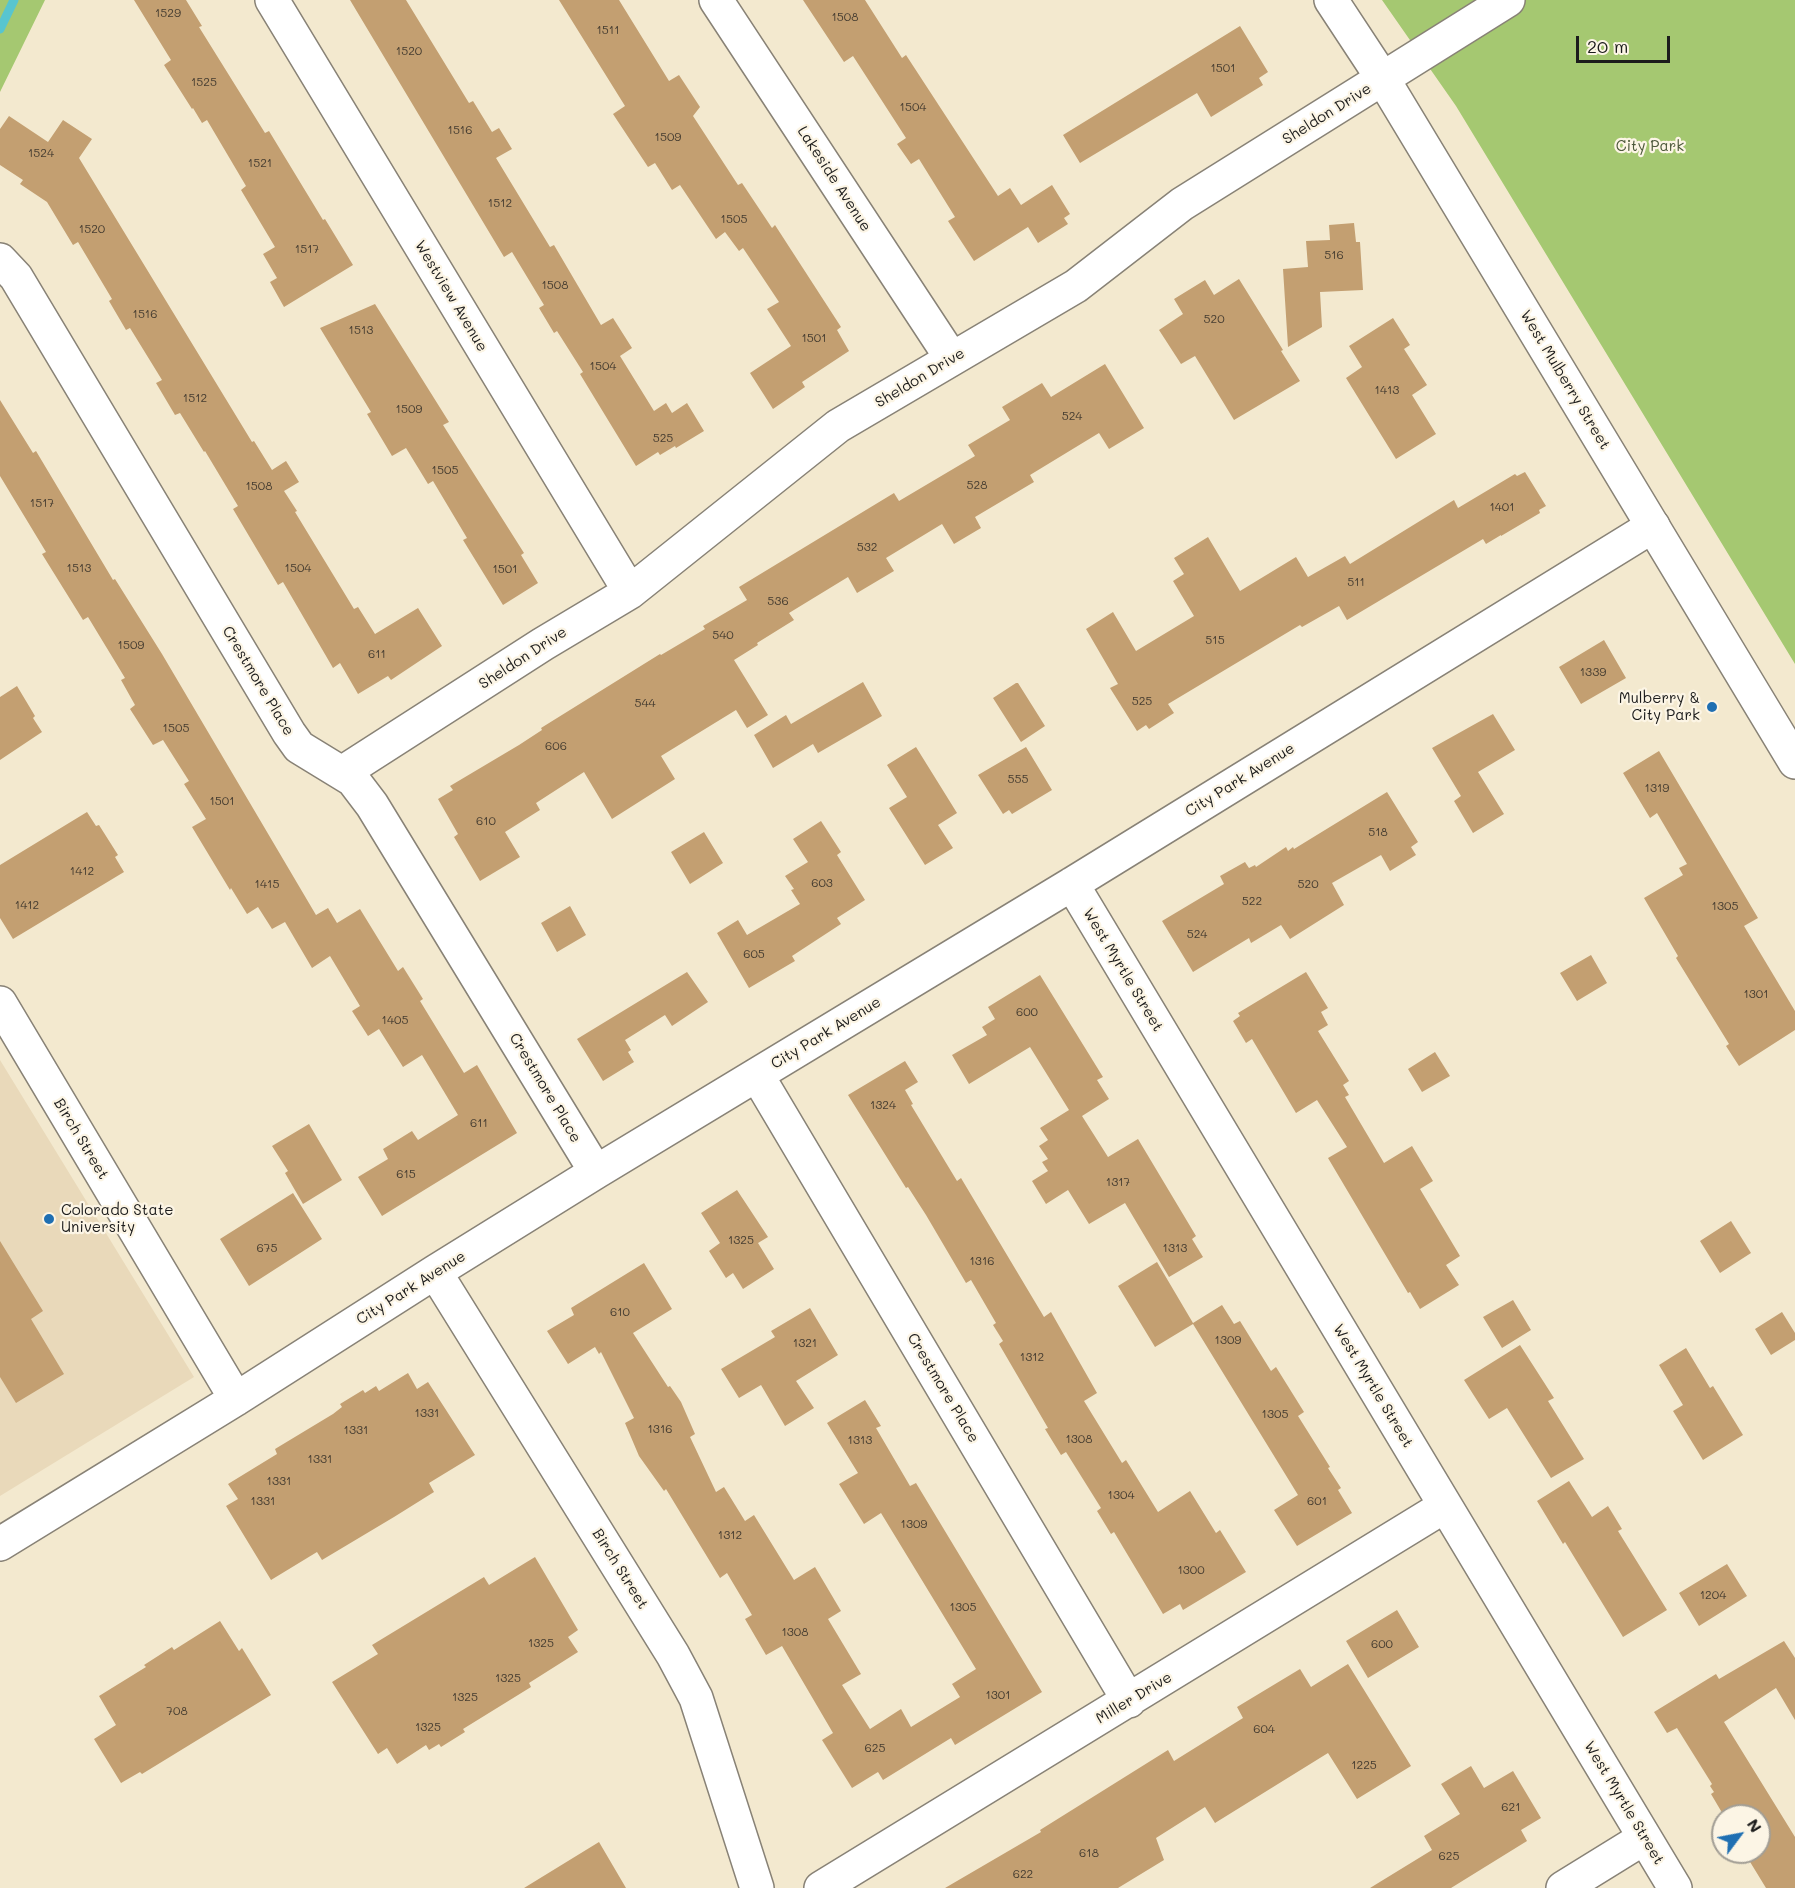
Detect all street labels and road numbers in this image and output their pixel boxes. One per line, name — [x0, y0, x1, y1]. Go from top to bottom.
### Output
street label: Sheldon Drive — [1279, 80, 1375, 148]
street label: Lakeside Avenue — [793, 123, 875, 235]
street label: Westview Avenue — [411, 237, 491, 355]
street label: West Mulberry Street — [1516, 307, 1614, 453]
street label: Sheldon Drive — [872, 344, 968, 412]
street label: Crestmore Place — [218, 623, 298, 739]
street label: Sheldon Drive — [476, 623, 570, 693]
street label: City Park Avenue — [1182, 739, 1298, 821]
street label: West Myrtle Street — [1079, 905, 1167, 1035]
street label: City Park Avenue — [768, 993, 884, 1073]
street label: Crestmore Place — [505, 1030, 585, 1146]
street label: Birch Street — [50, 1095, 112, 1183]
street label: City Park Avenue — [353, 1247, 469, 1329]
street label: West Myrtle Street — [1329, 1321, 1417, 1451]
street label: Crestmore Place — [903, 1330, 983, 1446]
street label: Birch Street — [588, 1526, 652, 1612]
street label: Miller Drive — [1093, 1668, 1175, 1728]
street label: West Myrtle Street — [1580, 1738, 1668, 1868]

